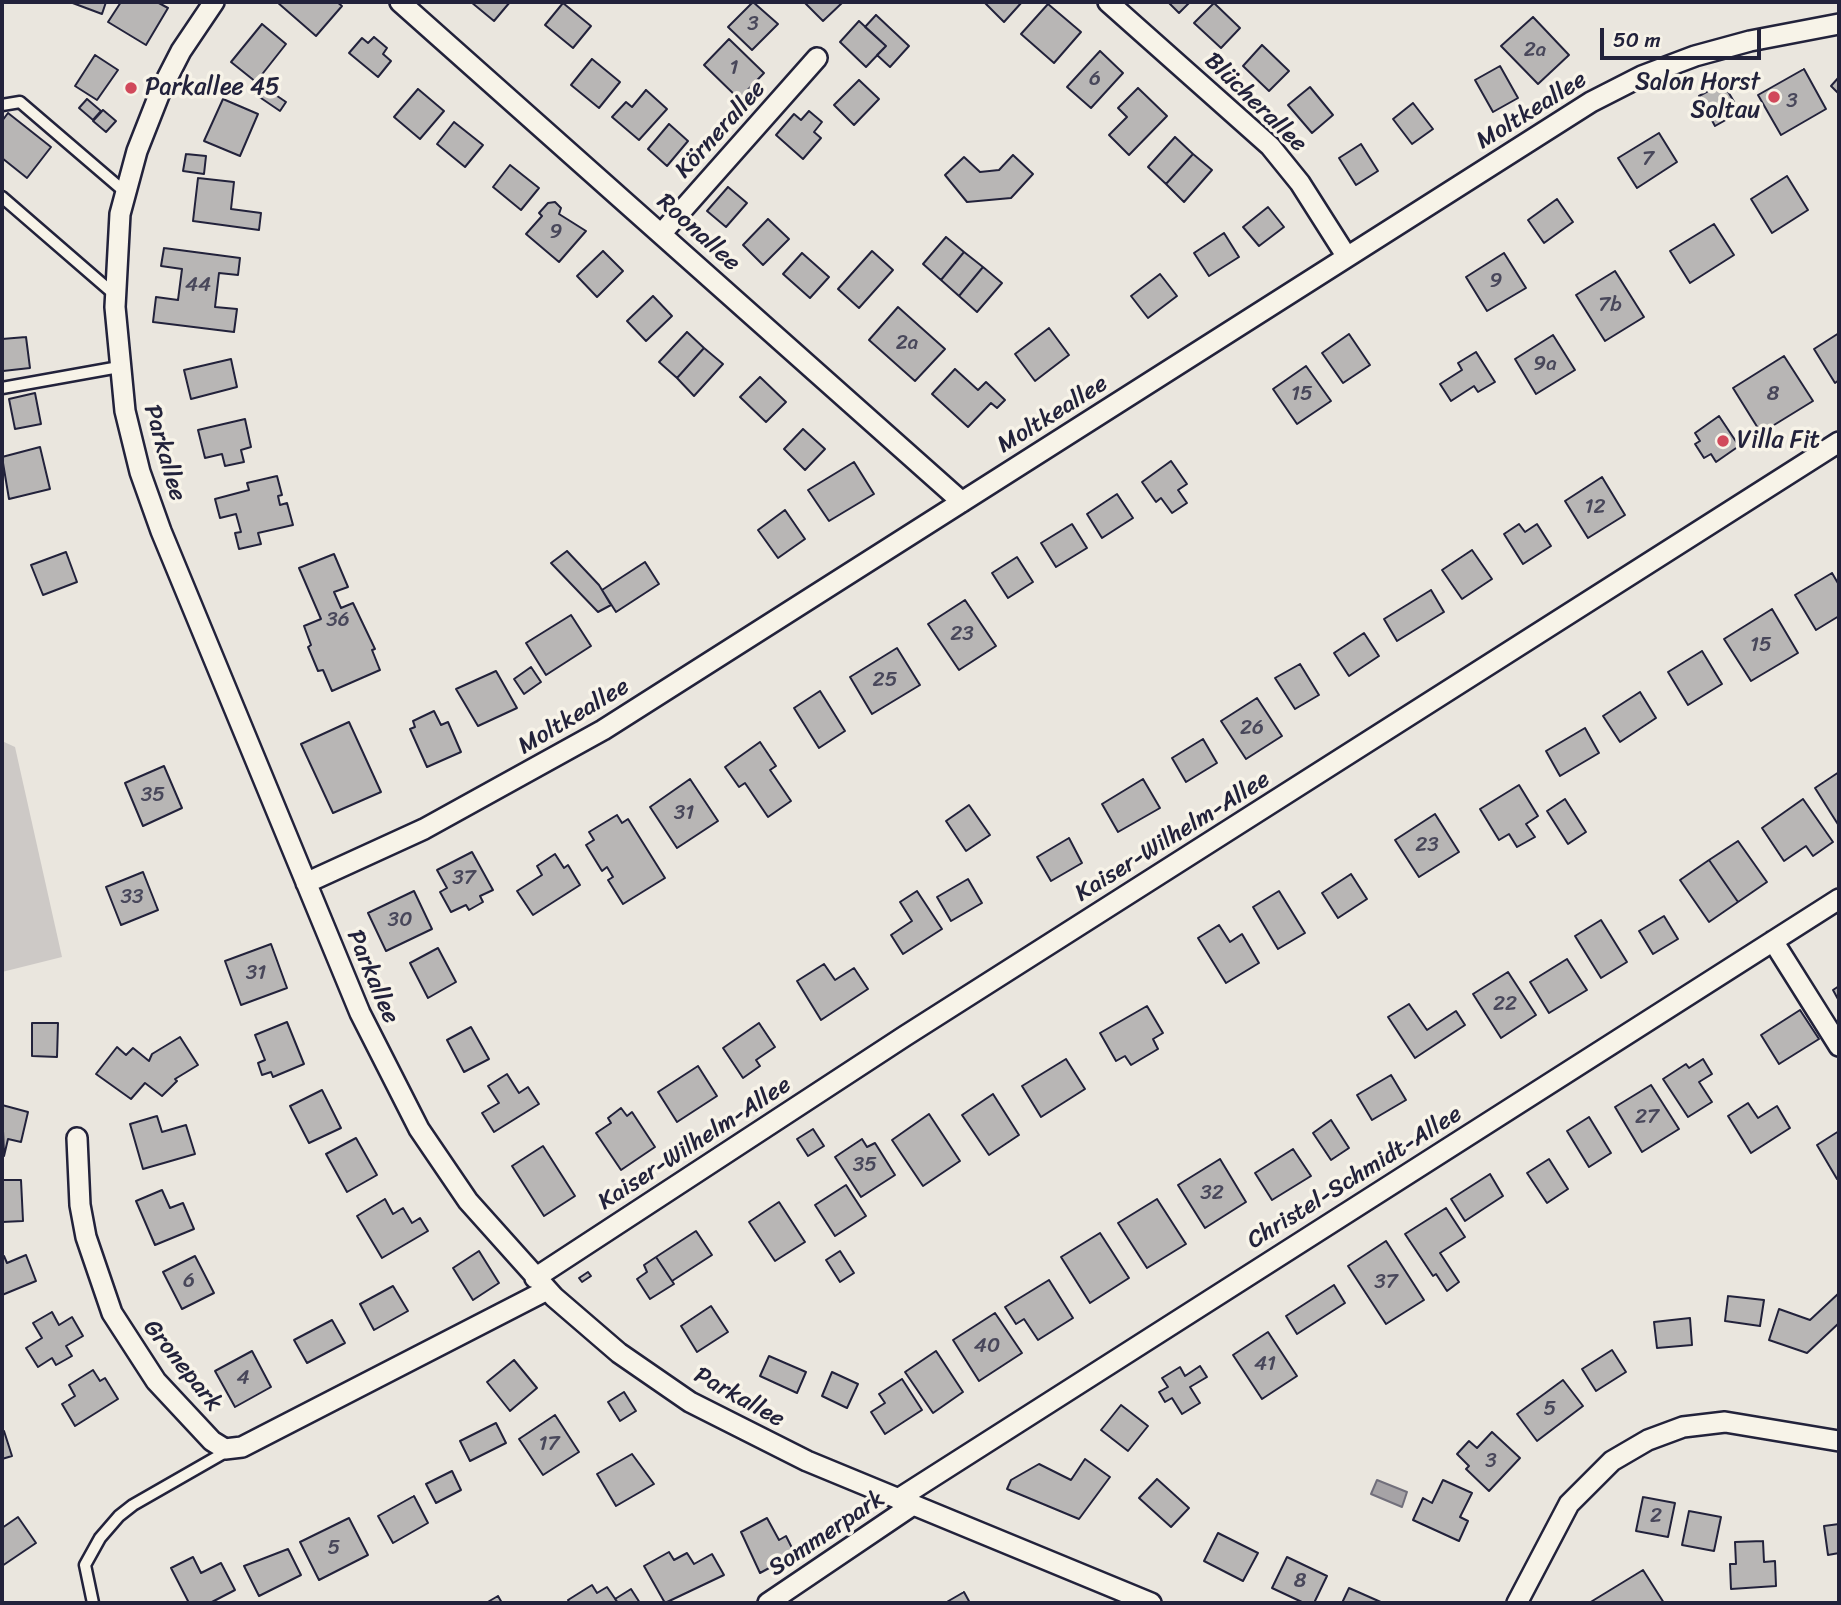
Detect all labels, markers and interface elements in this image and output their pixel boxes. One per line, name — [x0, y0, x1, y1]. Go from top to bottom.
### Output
house number: 3 — [747, 12, 759, 38]
scale bar — [1603, 14, 1764, 58]
text: 50 m — [1613, 21, 1661, 59]
house number: 2a — [1524, 38, 1546, 64]
street label: Blücherallee — [1198, 47, 1312, 159]
house number: 1 — [729, 56, 739, 82]
street label: Moltkeallee — [1472, 66, 1592, 156]
house number: 6 — [1089, 67, 1101, 93]
place label: Salon Horst Soltau — [1635, 69, 1760, 125]
place label: Parkallee 45 — [145, 74, 280, 102]
street label: Körnerallee — [670, 75, 772, 185]
marker: Parkallee 45 — [123, 80, 139, 96]
marker: Salon Horst Soltau — [1766, 89, 1782, 105]
house number: 3 — [1786, 89, 1798, 115]
house number: 7 — [1642, 147, 1654, 173]
street label: Roonallee — [650, 188, 746, 278]
house number: 9 — [550, 220, 562, 246]
house number: 9 — [1490, 269, 1502, 295]
house number: 44 — [185, 273, 211, 299]
house number: 7b — [1598, 293, 1622, 319]
house number: 2a — [896, 331, 918, 357]
house number: 9a — [1533, 352, 1557, 378]
street label: Moltkeallee — [993, 370, 1113, 460]
house number: 15 — [1291, 382, 1313, 408]
house number: 8 — [1767, 382, 1779, 408]
street label: Parkallee — [137, 402, 191, 504]
place label: Villa Fit — [1737, 427, 1820, 455]
marker: Villa Fit — [1715, 433, 1731, 449]
house number: 12 — [1584, 495, 1606, 521]
house number: 36 — [326, 608, 350, 634]
house number: 23 — [950, 622, 974, 648]
house number: 15 — [1750, 633, 1772, 659]
house number: 25 — [873, 668, 897, 694]
street label: Moltkeallee — [513, 673, 635, 761]
house number: 26 — [1240, 716, 1264, 742]
street label: Kaiser-Wilhelm-Allee — [1070, 765, 1276, 909]
house number: 35 — [141, 783, 165, 809]
house number: 31 — [674, 801, 694, 827]
house number: 23 — [1415, 833, 1439, 859]
house number: 37 — [452, 866, 476, 892]
house number: 33 — [120, 885, 144, 911]
house number: 30 — [388, 908, 412, 934]
street label: Parkallee — [339, 926, 405, 1028]
house number: 31 — [246, 961, 266, 987]
house number: 22 — [1493, 992, 1517, 1018]
street label: Kaiser-Wilhelm-Allee — [593, 1071, 797, 1217]
street label: Christel-Schmidt-Allee — [1242, 1100, 1468, 1256]
house number: 27 — [1635, 1105, 1659, 1131]
house number: 35 — [853, 1153, 877, 1179]
house number: 32 — [1200, 1181, 1224, 1207]
house number: 6 — [183, 1269, 195, 1295]
house number: 37 — [1374, 1270, 1398, 1296]
street label: Gronepark — [136, 1314, 228, 1418]
house number: 40 — [974, 1334, 1000, 1360]
house number: 41 — [1254, 1352, 1276, 1378]
street label: Parkallee — [689, 1361, 789, 1435]
house number: 4 — [236, 1366, 250, 1392]
house number: 5 — [1544, 1397, 1556, 1423]
house number: 17 — [539, 1432, 559, 1458]
house number: 3 — [1485, 1449, 1497, 1475]
street label: Sommerpark — [764, 1485, 890, 1583]
house number: 2 — [1650, 1504, 1662, 1530]
house number: 5 — [328, 1536, 340, 1562]
house number: 8 — [1294, 1569, 1306, 1595]

